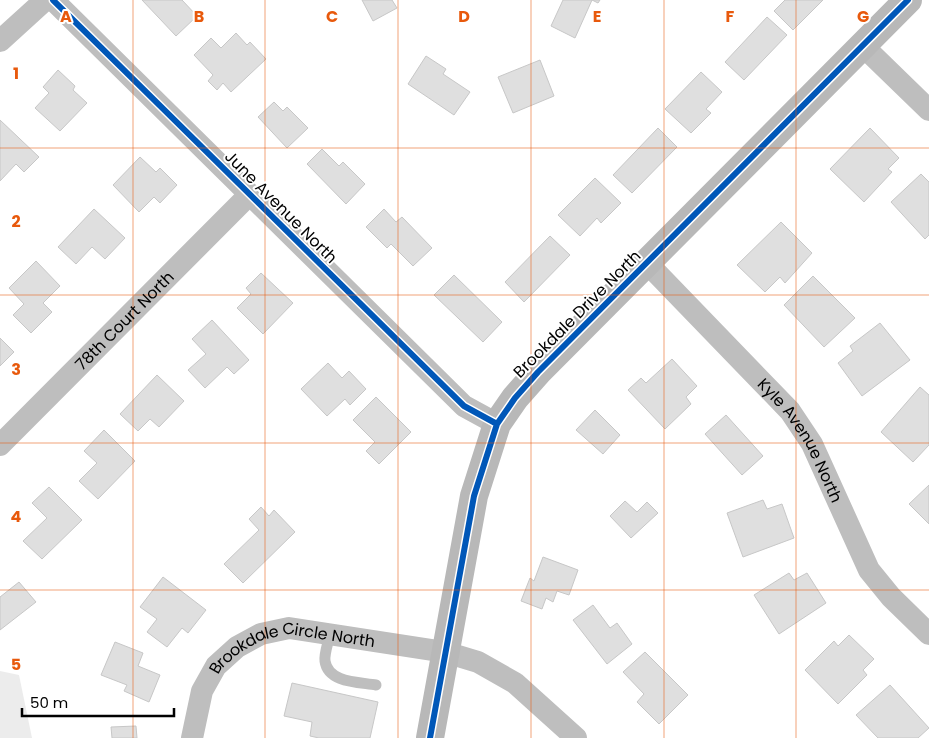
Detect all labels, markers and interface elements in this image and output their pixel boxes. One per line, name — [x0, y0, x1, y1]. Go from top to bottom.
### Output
text: A — [60, 5, 72, 28]
text: B — [194, 5, 204, 28]
text: C — [326, 5, 338, 28]
text: D — [458, 5, 470, 28]
text: E — [593, 5, 601, 28]
text: F — [726, 5, 735, 28]
text: G — [857, 5, 869, 28]
text: 1 — [13, 62, 19, 85]
street label: June Avenue North — [219, 145, 343, 269]
text: 2 — [11, 210, 21, 233]
street label: Brookdale Drive North — [508, 245, 646, 383]
street label: 78th Court North — [70, 266, 179, 375]
text: 3 — [11, 358, 21, 381]
street label: Kyle Avenue North — [752, 373, 848, 506]
text: 4 — [11, 505, 22, 528]
street label: Brookdale Circle North — [203, 616, 377, 677]
text: 5 — [11, 653, 21, 676]
scale bar — [22, 686, 175, 718]
text: 50 m — [30, 692, 68, 713]

